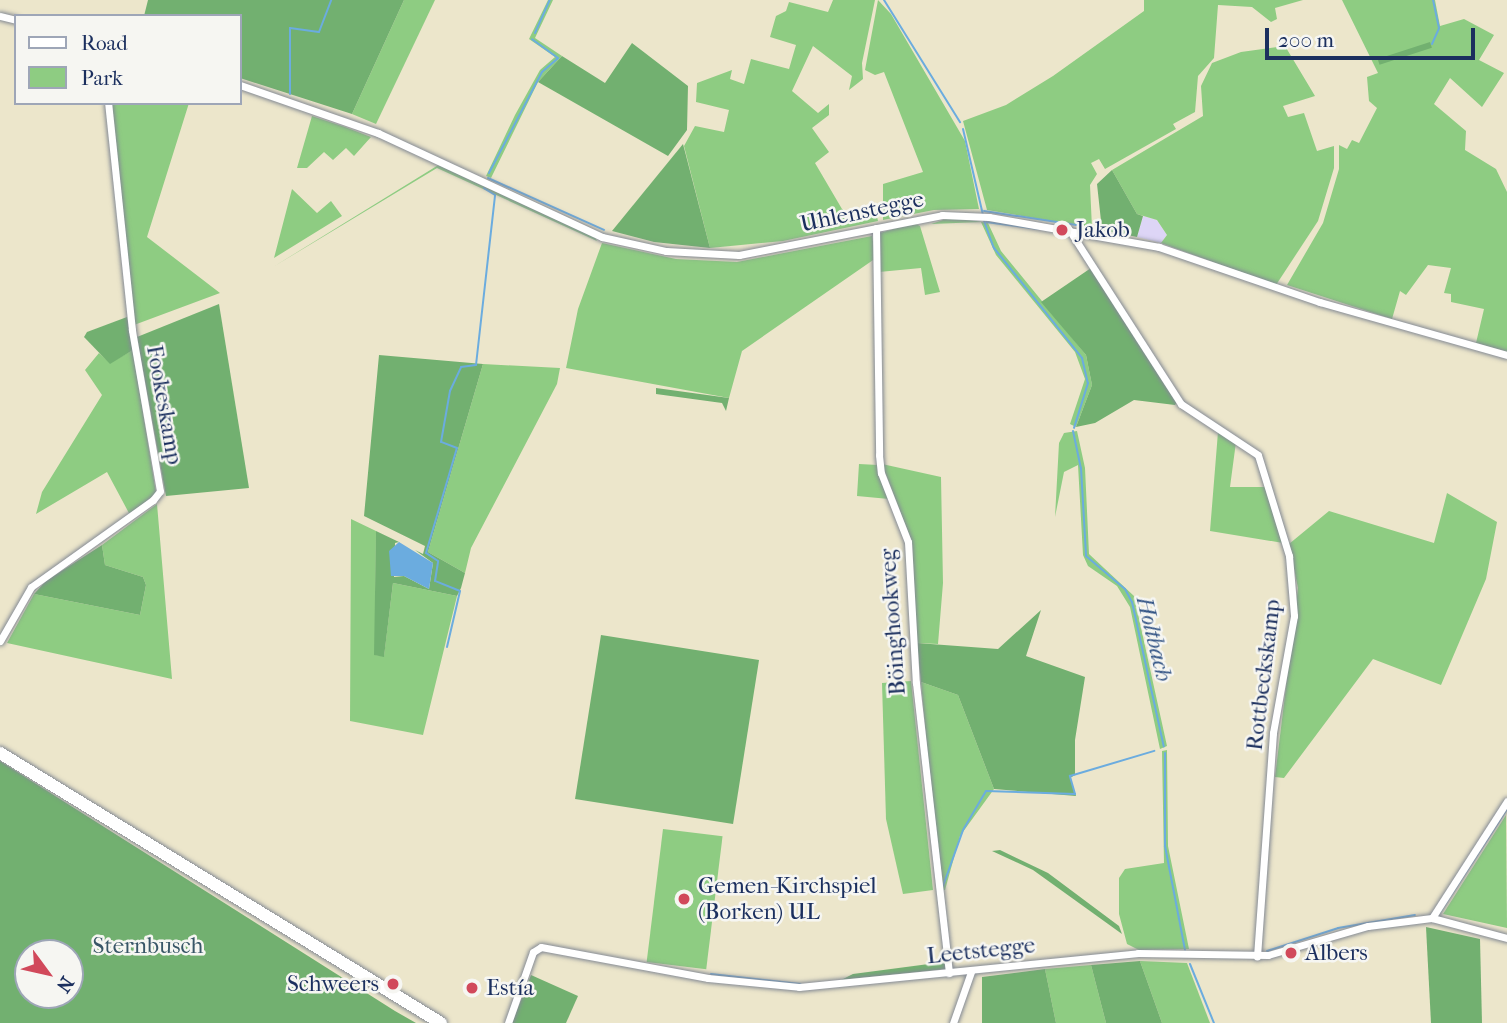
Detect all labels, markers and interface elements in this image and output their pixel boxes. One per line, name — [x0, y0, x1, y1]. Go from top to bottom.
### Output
legend — [14, 14, 242, 105]
scale bar — [1269, 14, 1479, 58]
text: 200 m — [1278, 28, 1334, 52]
text: Road — [81, 31, 128, 55]
text: Park — [81, 66, 123, 90]
street label: Uhlenstegge — [798, 185, 926, 239]
place label: Jakob — [1076, 216, 1130, 244]
marker: Jakob — [1054, 222, 1070, 238]
street label: Fookeskamp — [140, 343, 188, 467]
street label: Böinghookweg — [874, 548, 912, 696]
water label: Holtbach — [1130, 593, 1178, 685]
street label: Rottbeckskamp — [1241, 598, 1287, 752]
place label: Gemen-Kirchspiel (Borken) UL — [698, 872, 877, 926]
marker: Gemen-Kirchspiel (Borken) UL — [676, 891, 692, 907]
park label: Sternbusch — [93, 932, 203, 960]
street label: Leetstegge — [925, 932, 1037, 970]
north arrow — [14, 939, 84, 1009]
place label: Albers — [1305, 939, 1368, 967]
marker: Albers — [1283, 945, 1299, 961]
place label: Schweers — [287, 970, 379, 998]
text: N — [52, 972, 78, 996]
place label: Estía — [486, 974, 534, 1002]
marker: Schweers — [385, 976, 401, 992]
marker: Estía — [464, 980, 480, 996]

